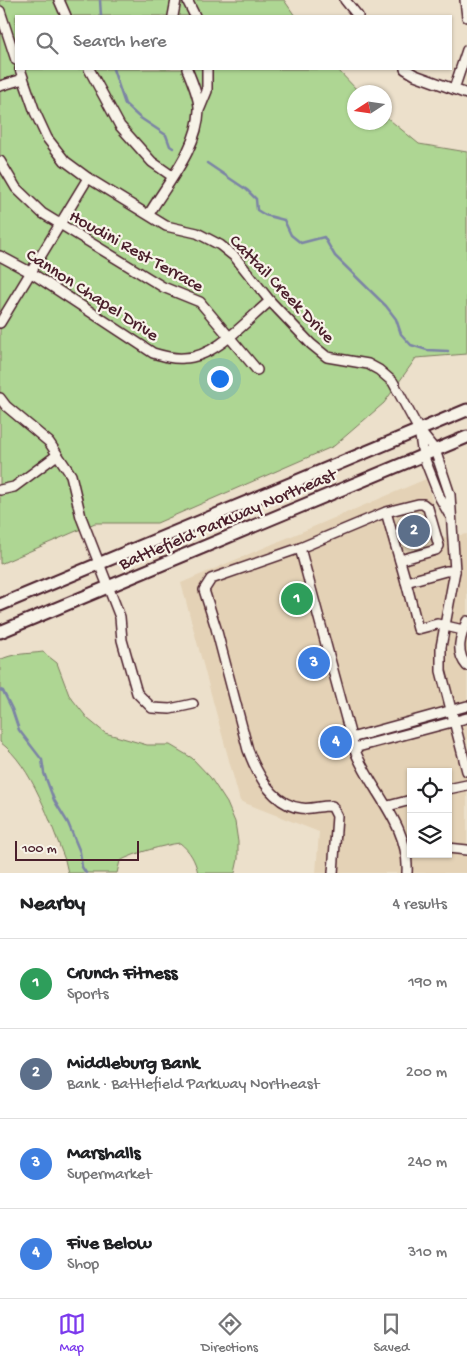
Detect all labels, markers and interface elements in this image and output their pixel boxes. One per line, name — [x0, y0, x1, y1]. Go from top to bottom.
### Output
search box — [15, 15, 452, 70]
icon: search — [33, 29, 61, 57]
text: Search here — [73, 31, 167, 54]
north arrow — [347, 85, 392, 130]
street label: Houdini Rest Terrace — [65, 207, 207, 298]
street label: Cattail Creek Drive — [224, 231, 339, 349]
street label: Cannon Chapel Drive — [21, 245, 163, 347]
your location — [207, 366, 233, 392]
street label: Battlefield Parkway Northeast — [115, 464, 341, 576]
pin: 2 — [398, 512, 430, 550]
pin: 1 — [281, 580, 313, 618]
pin: 3 — [298, 644, 330, 682]
pin: 4 — [320, 723, 352, 761]
map controls — [407, 768, 452, 858]
button: locate — [407, 768, 452, 813]
button: layers — [407, 813, 452, 858]
scale bar — [15, 838, 139, 861]
text: 100 m — [22, 841, 57, 858]
text: Nearby — [20, 893, 85, 918]
text: 4 results — [392, 896, 447, 915]
text: Crunch Fitness — [67, 963, 178, 986]
text: 1 — [33, 974, 39, 993]
text: 190 m — [408, 974, 447, 993]
text: Sports — [67, 986, 109, 1005]
text: Middleburg Bank — [67, 1053, 199, 1076]
text: 2 — [32, 1064, 40, 1083]
text: 200 m — [406, 1064, 447, 1083]
text: Bank · Battlefield Parkway Northeast — [67, 1076, 319, 1095]
text: Marshalls — [67, 1143, 141, 1166]
text: 3 — [32, 1154, 40, 1173]
text: 240 m — [407, 1154, 447, 1173]
text: Supermarket — [67, 1166, 152, 1185]
text: Five Below — [67, 1233, 152, 1256]
text: 4 — [32, 1244, 40, 1263]
text: 310 m — [408, 1244, 447, 1263]
text: Shop — [67, 1256, 99, 1275]
tab: Map — [58, 1310, 86, 1357]
tab: Directions — [201, 1310, 258, 1357]
tab: Saved — [373, 1310, 409, 1357]

